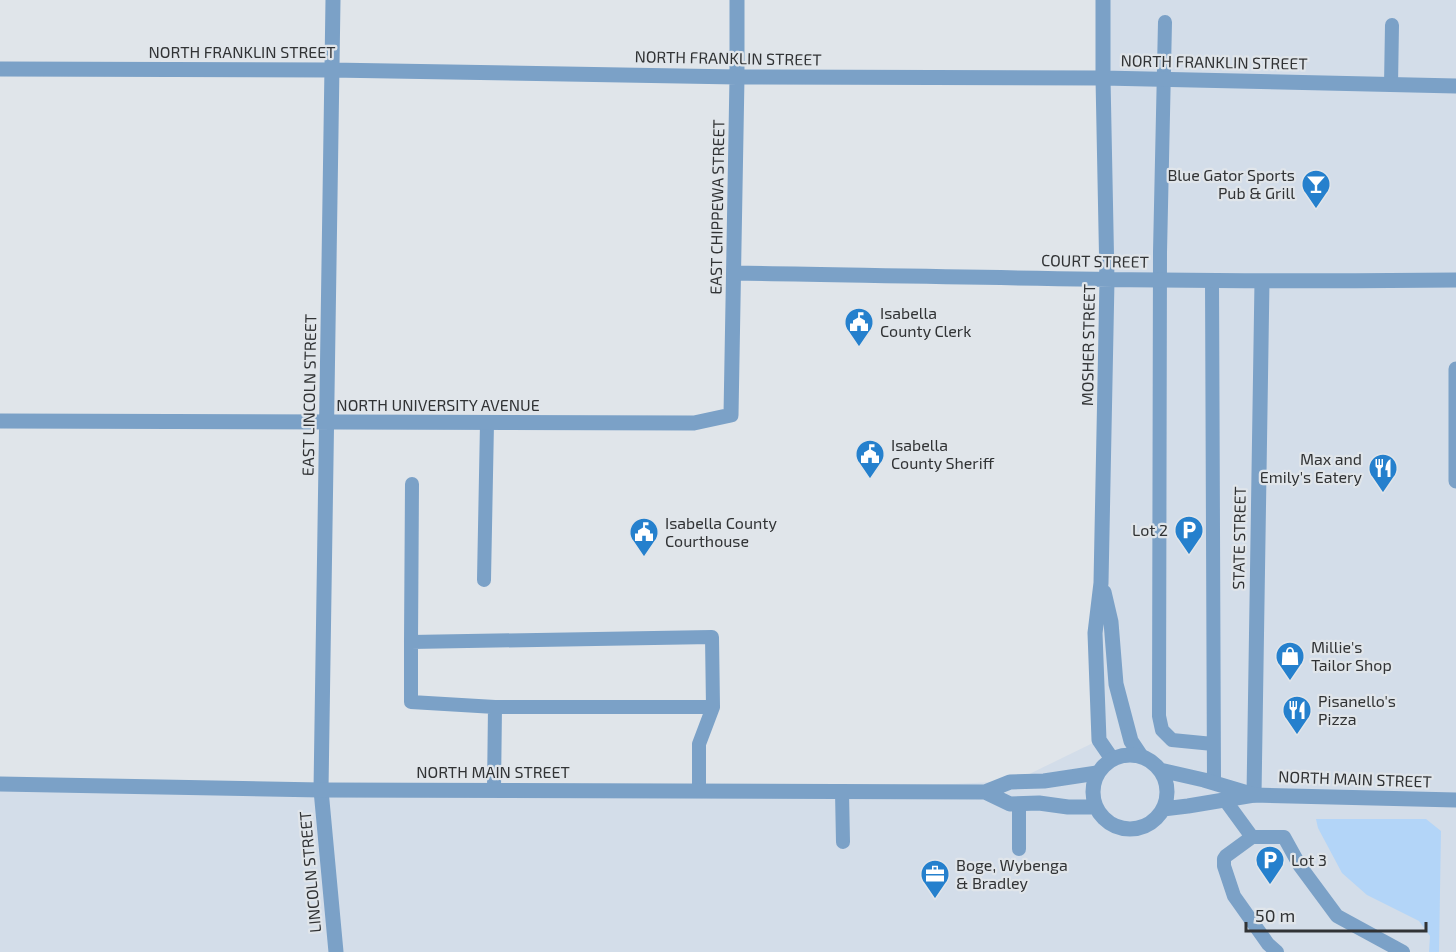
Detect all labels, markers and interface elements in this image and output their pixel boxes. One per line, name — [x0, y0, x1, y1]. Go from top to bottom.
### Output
street label: NORTH FRANKLIN STREET — [148, 42, 336, 61]
street label: NORTH FRANKLIN STREET — [634, 46, 822, 69]
street label: NORTH FRANKLIN STREET — [1120, 50, 1308, 73]
street label: EAST CHIPPEWA STREET — [705, 119, 728, 295]
place label: Blue Gator Sports Pub & Grill — [1167, 165, 1295, 202]
bar icon: Blue Gator Sports Pub & Grill — [1300, 168, 1332, 210]
street label: COURT STREET — [1041, 250, 1149, 271]
street label: MOSHER STREET — [1077, 284, 1098, 406]
place label: Isabella County Clerk — [880, 303, 971, 340]
public building icon: Isabella County Clerk — [843, 306, 875, 348]
street label: EAST LINCOLN STREET — [298, 314, 319, 476]
street label: NORTH UNIVERSITY AVENUE — [336, 395, 540, 414]
place label: Isabella County Sheriff — [891, 435, 995, 472]
public building icon: Isabella County Sheriff — [854, 438, 886, 480]
place label: Max and Emily's Eatery — [1260, 449, 1363, 486]
restaurant icon: Max and Emily's Eatery — [1367, 452, 1399, 494]
street label: STATE STREET — [1228, 486, 1249, 590]
place label: Isabella County Courthouse — [665, 513, 777, 550]
parking icon: Lot 2 — [1173, 514, 1205, 556]
public building icon: Isabella County Courthouse — [628, 516, 660, 558]
place label: Lot 2 — [1132, 520, 1168, 539]
place label: Millie's Tailor Shop — [1311, 637, 1392, 674]
shop icon: Millie's Tailor Shop — [1274, 640, 1306, 682]
place label: Pisanello's Pizza — [1318, 691, 1396, 728]
restaurant icon: Pisanello's Pizza — [1281, 694, 1313, 736]
street label: NORTH MAIN STREET — [416, 762, 570, 781]
street label: NORTH MAIN STREET — [1278, 766, 1432, 791]
street label: LINCOLN STREET — [295, 811, 324, 934]
parking icon: Lot 3 — [1254, 844, 1286, 886]
place label: Lot 3 — [1291, 850, 1327, 869]
place label: Boge, Wybenga & Bradley — [956, 855, 1068, 892]
office icon: Boge, Wybenga & Bradley — [919, 858, 951, 900]
scale bar — [1246, 895, 1426, 933]
text: 50 m — [1255, 904, 1295, 926]

